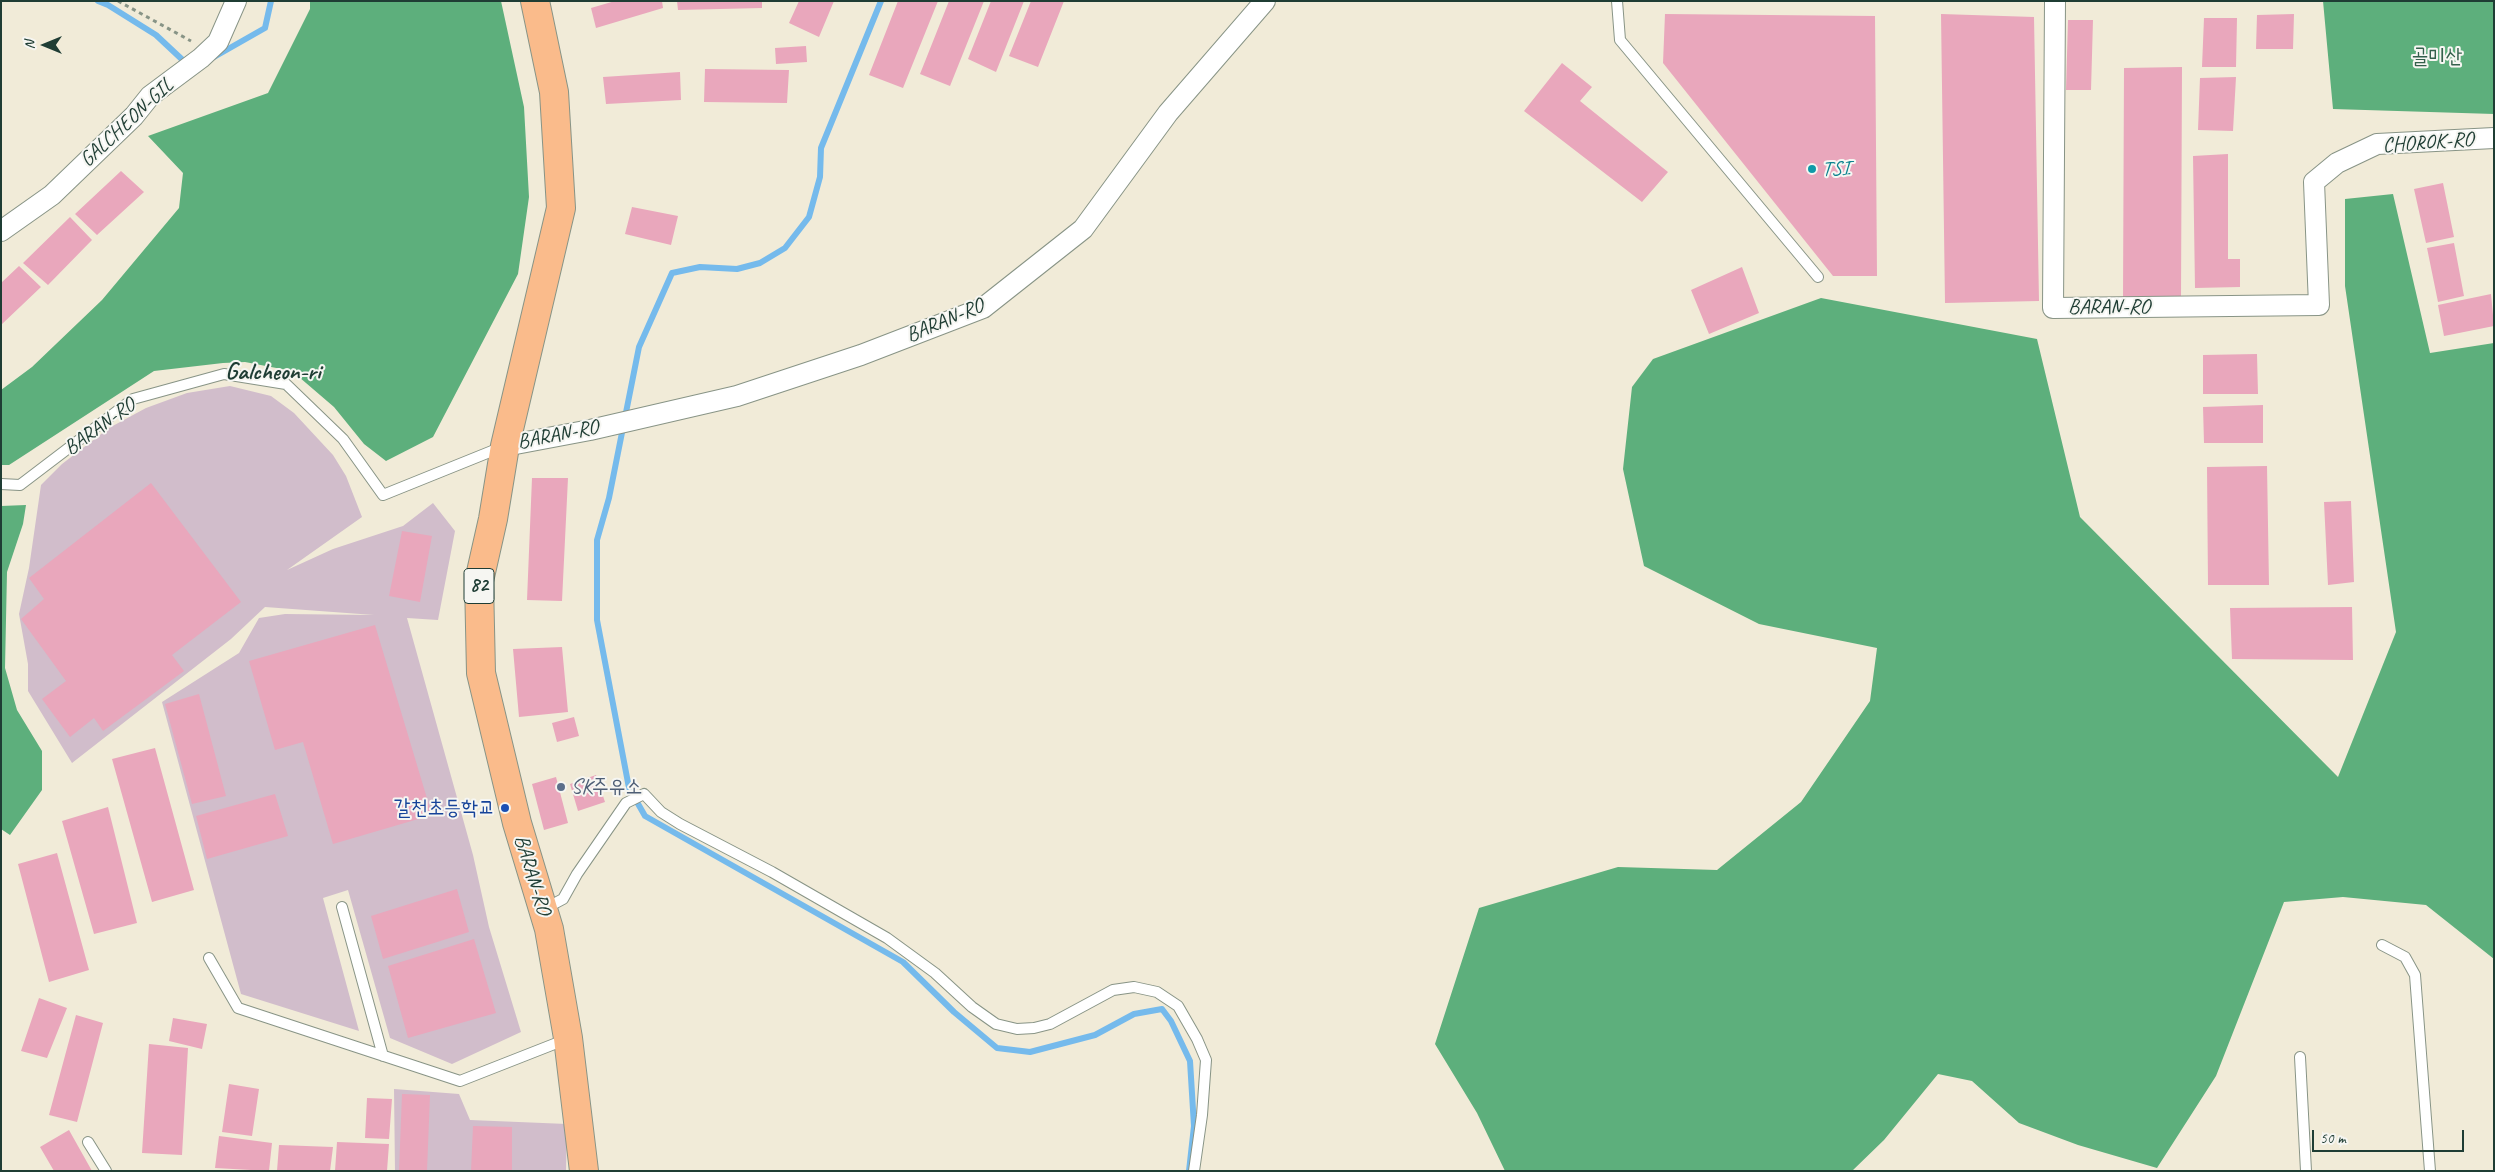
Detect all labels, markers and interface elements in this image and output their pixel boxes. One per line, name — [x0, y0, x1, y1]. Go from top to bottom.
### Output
north arrow — [20, 20, 70, 70]
text: N — [21, 41, 38, 49]
park label: 골미산 — [2412, 44, 2462, 70]
street label: GALCHEON-GIL — [75, 73, 179, 173]
street label: CHOROK-RO — [2382, 127, 2474, 159]
place label: TSI — [1822, 156, 1850, 182]
marker: TSI — [1806, 163, 1818, 175]
street label: BARAN-RO — [902, 293, 988, 349]
street label: BARAN-RO — [2068, 294, 2150, 320]
district label: Galcheon-ri — [225, 359, 321, 387]
street label: BARAN-RO — [59, 393, 141, 461]
street label: BARAN-RO — [515, 415, 601, 455]
road number: 82 — [464, 568, 494, 604]
place label: SK주유소 — [571, 774, 642, 800]
marker: SK주유소 — [555, 781, 567, 793]
place label: 갈천초등학교 — [394, 795, 495, 821]
marker: 갈천초등학교 — [499, 802, 511, 814]
street label: BARAN-RO — [508, 832, 556, 918]
scale bar — [2315, 1120, 2468, 1152]
text: 50 m — [2320, 1129, 2346, 1148]

